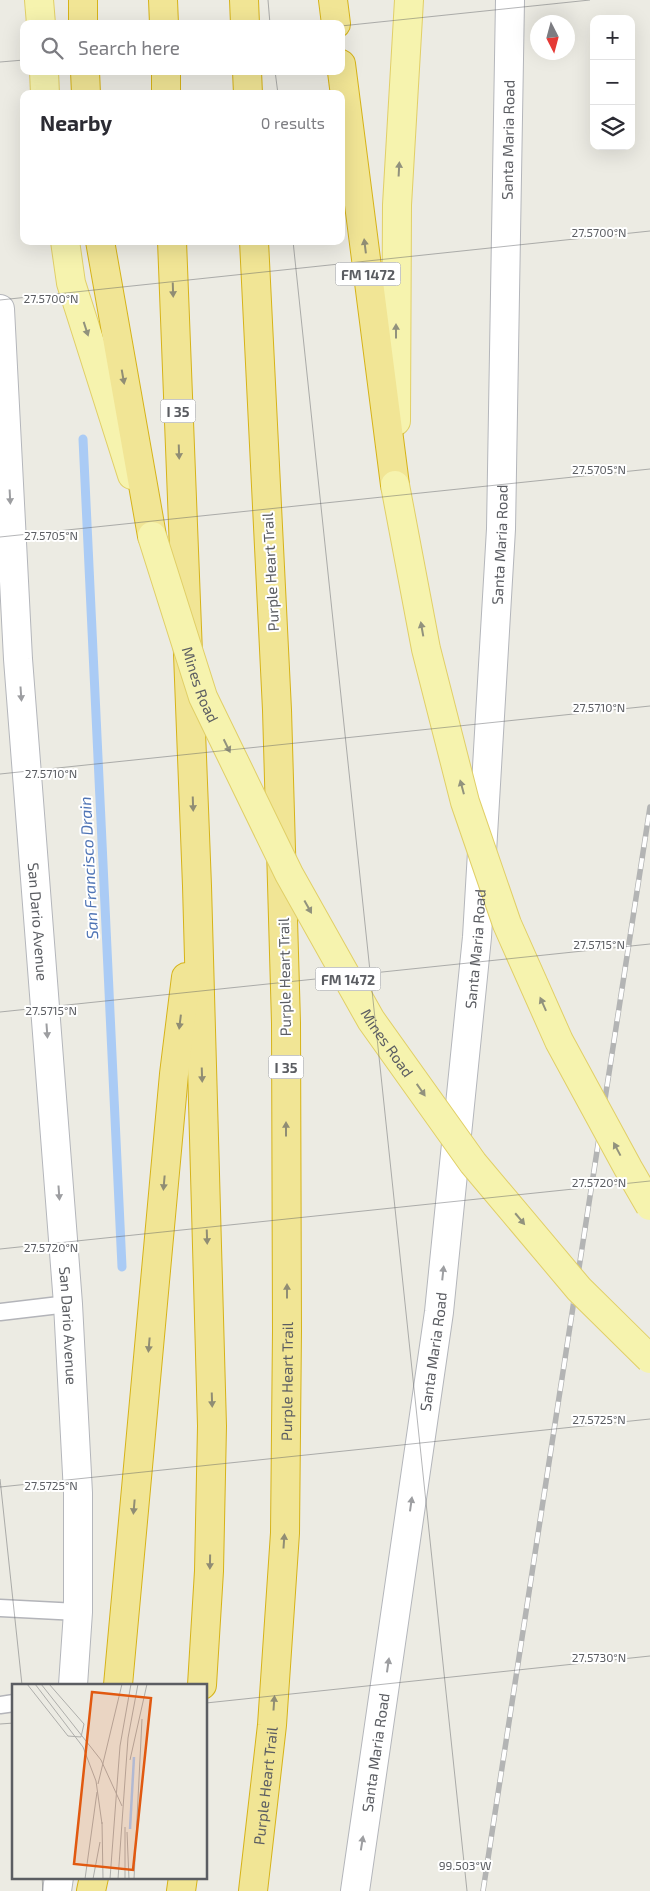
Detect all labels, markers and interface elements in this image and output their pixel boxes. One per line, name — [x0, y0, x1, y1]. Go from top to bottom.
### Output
north arrow — [530, 15, 575, 60]
map controls — [590, 15, 635, 150]
button: + — [590, 15, 635, 60]
search box — [20, 20, 345, 75]
icon: search — [38, 34, 66, 62]
text: Search here — [78, 36, 180, 59]
button: − — [590, 60, 635, 105]
street label: Santa Maria Road — [498, 80, 518, 200]
button: layers — [590, 105, 635, 150]
text: Nearby — [40, 110, 112, 135]
text: 0 results — [261, 113, 325, 132]
one-way arrow — [396, 161, 404, 177]
text: 27.5700°N — [572, 225, 626, 239]
one-way arrow — [360, 237, 368, 253]
road number: FM 1472 — [336, 262, 400, 286]
one-way arrow — [170, 282, 178, 298]
text: 27.5700°N — [24, 291, 78, 305]
one-way arrow — [83, 322, 90, 337]
one-way arrow — [392, 323, 400, 339]
one-way arrow — [120, 369, 128, 385]
road number: I 35 — [160, 400, 196, 422]
one-way arrow — [176, 445, 184, 461]
text: 27.5705°N — [572, 462, 626, 476]
street label: Santa Maria Road — [488, 485, 511, 605]
one-way arrow — [6, 489, 14, 505]
street label: Purple Heart Trail — [258, 512, 282, 632]
text: 27.5705°N — [24, 528, 78, 542]
one-way arrow — [418, 622, 426, 637]
street label: Mines Road — [179, 644, 223, 725]
one-way arrow — [17, 686, 25, 702]
text: 27.5710°N — [573, 700, 625, 714]
one-way arrow — [223, 739, 232, 754]
text: 27.5710°N — [25, 766, 77, 780]
one-way arrow — [457, 779, 465, 794]
water label: San Francisco Drain — [75, 796, 101, 940]
one-way arrow — [190, 797, 198, 813]
street label: San Dario Avenue — [25, 862, 52, 982]
street label: Santa Maria Road — [461, 888, 489, 1010]
one-way arrow — [304, 900, 312, 915]
street label: Purple Heart Trail — [274, 917, 294, 1037]
text: 27.5715°N — [573, 937, 625, 951]
road number: FM 1472 — [316, 968, 380, 991]
one-way arrow — [538, 997, 546, 1011]
text: 27.5715°N — [25, 1003, 77, 1017]
street label: Mines Road — [357, 1005, 418, 1080]
one-way arrow — [176, 1014, 184, 1030]
one-way arrow — [43, 1023, 51, 1039]
road number: I 35 — [268, 1056, 304, 1078]
one-way arrow — [198, 1067, 206, 1083]
one-way arrow — [416, 1083, 426, 1097]
one-way arrow — [282, 1120, 290, 1136]
one-way arrow — [613, 1141, 621, 1156]
one-way arrow — [160, 1175, 168, 1191]
text: 27.5720°N — [572, 1175, 626, 1189]
one-way arrow — [56, 1185, 64, 1201]
one-way arrow — [514, 1212, 525, 1225]
one-way arrow — [203, 1230, 211, 1246]
text: 27.5720°N — [24, 1240, 78, 1254]
one-way arrow — [439, 1265, 447, 1281]
street label: San Dario Avenue — [56, 1266, 81, 1385]
one-way arrow — [282, 1283, 290, 1299]
street label: Santa Maria Road — [416, 1291, 450, 1412]
street label: Purple Heart Trail — [277, 1322, 296, 1441]
one-way arrow — [145, 1337, 153, 1353]
one-way arrow — [208, 1392, 216, 1408]
text: 27.5725°N — [572, 1412, 626, 1426]
text: 27.5725°N — [24, 1478, 78, 1492]
one-way arrow — [408, 1495, 416, 1511]
one-way arrow — [130, 1499, 138, 1515]
one-way arrow — [281, 1533, 289, 1549]
one-way arrow — [205, 1555, 213, 1571]
text: 27.5730°N — [572, 1650, 626, 1664]
one-way arrow — [385, 1656, 393, 1672]
inset map — [12, 1684, 208, 1878]
street label: Santa Maria Road — [358, 1692, 393, 1813]
one-way arrow — [270, 1695, 278, 1711]
street label: Purple Heart Trail — [249, 1725, 281, 1846]
one-way arrow — [359, 1834, 367, 1850]
text: 99.503°W — [439, 1858, 491, 1872]

